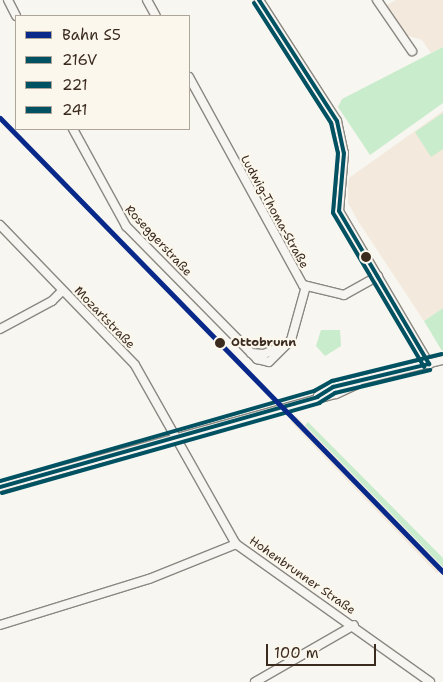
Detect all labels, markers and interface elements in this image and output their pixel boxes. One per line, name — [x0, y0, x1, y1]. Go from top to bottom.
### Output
legend — [15, 15, 190, 130]
text: Bahn S5 — [62, 25, 121, 45]
text: 216V — [62, 50, 97, 70]
text: 221 — [62, 75, 88, 95]
text: 241 — [62, 100, 88, 120]
street label: Ludwig-Thoma-Straße — [237, 153, 311, 271]
street label: Roseggerstraße — [122, 203, 194, 279]
unlabelled marker — [361, 252, 371, 262]
street label: Mozartstraße — [71, 284, 137, 352]
marker: Ottobrunn — [213, 336, 227, 350]
place label: Ottobrunn — [231, 336, 296, 350]
street label: Hohenbrunner Straße — [246, 534, 358, 618]
scale bar — [268, 634, 378, 666]
text: 100 m — [274, 643, 319, 663]

